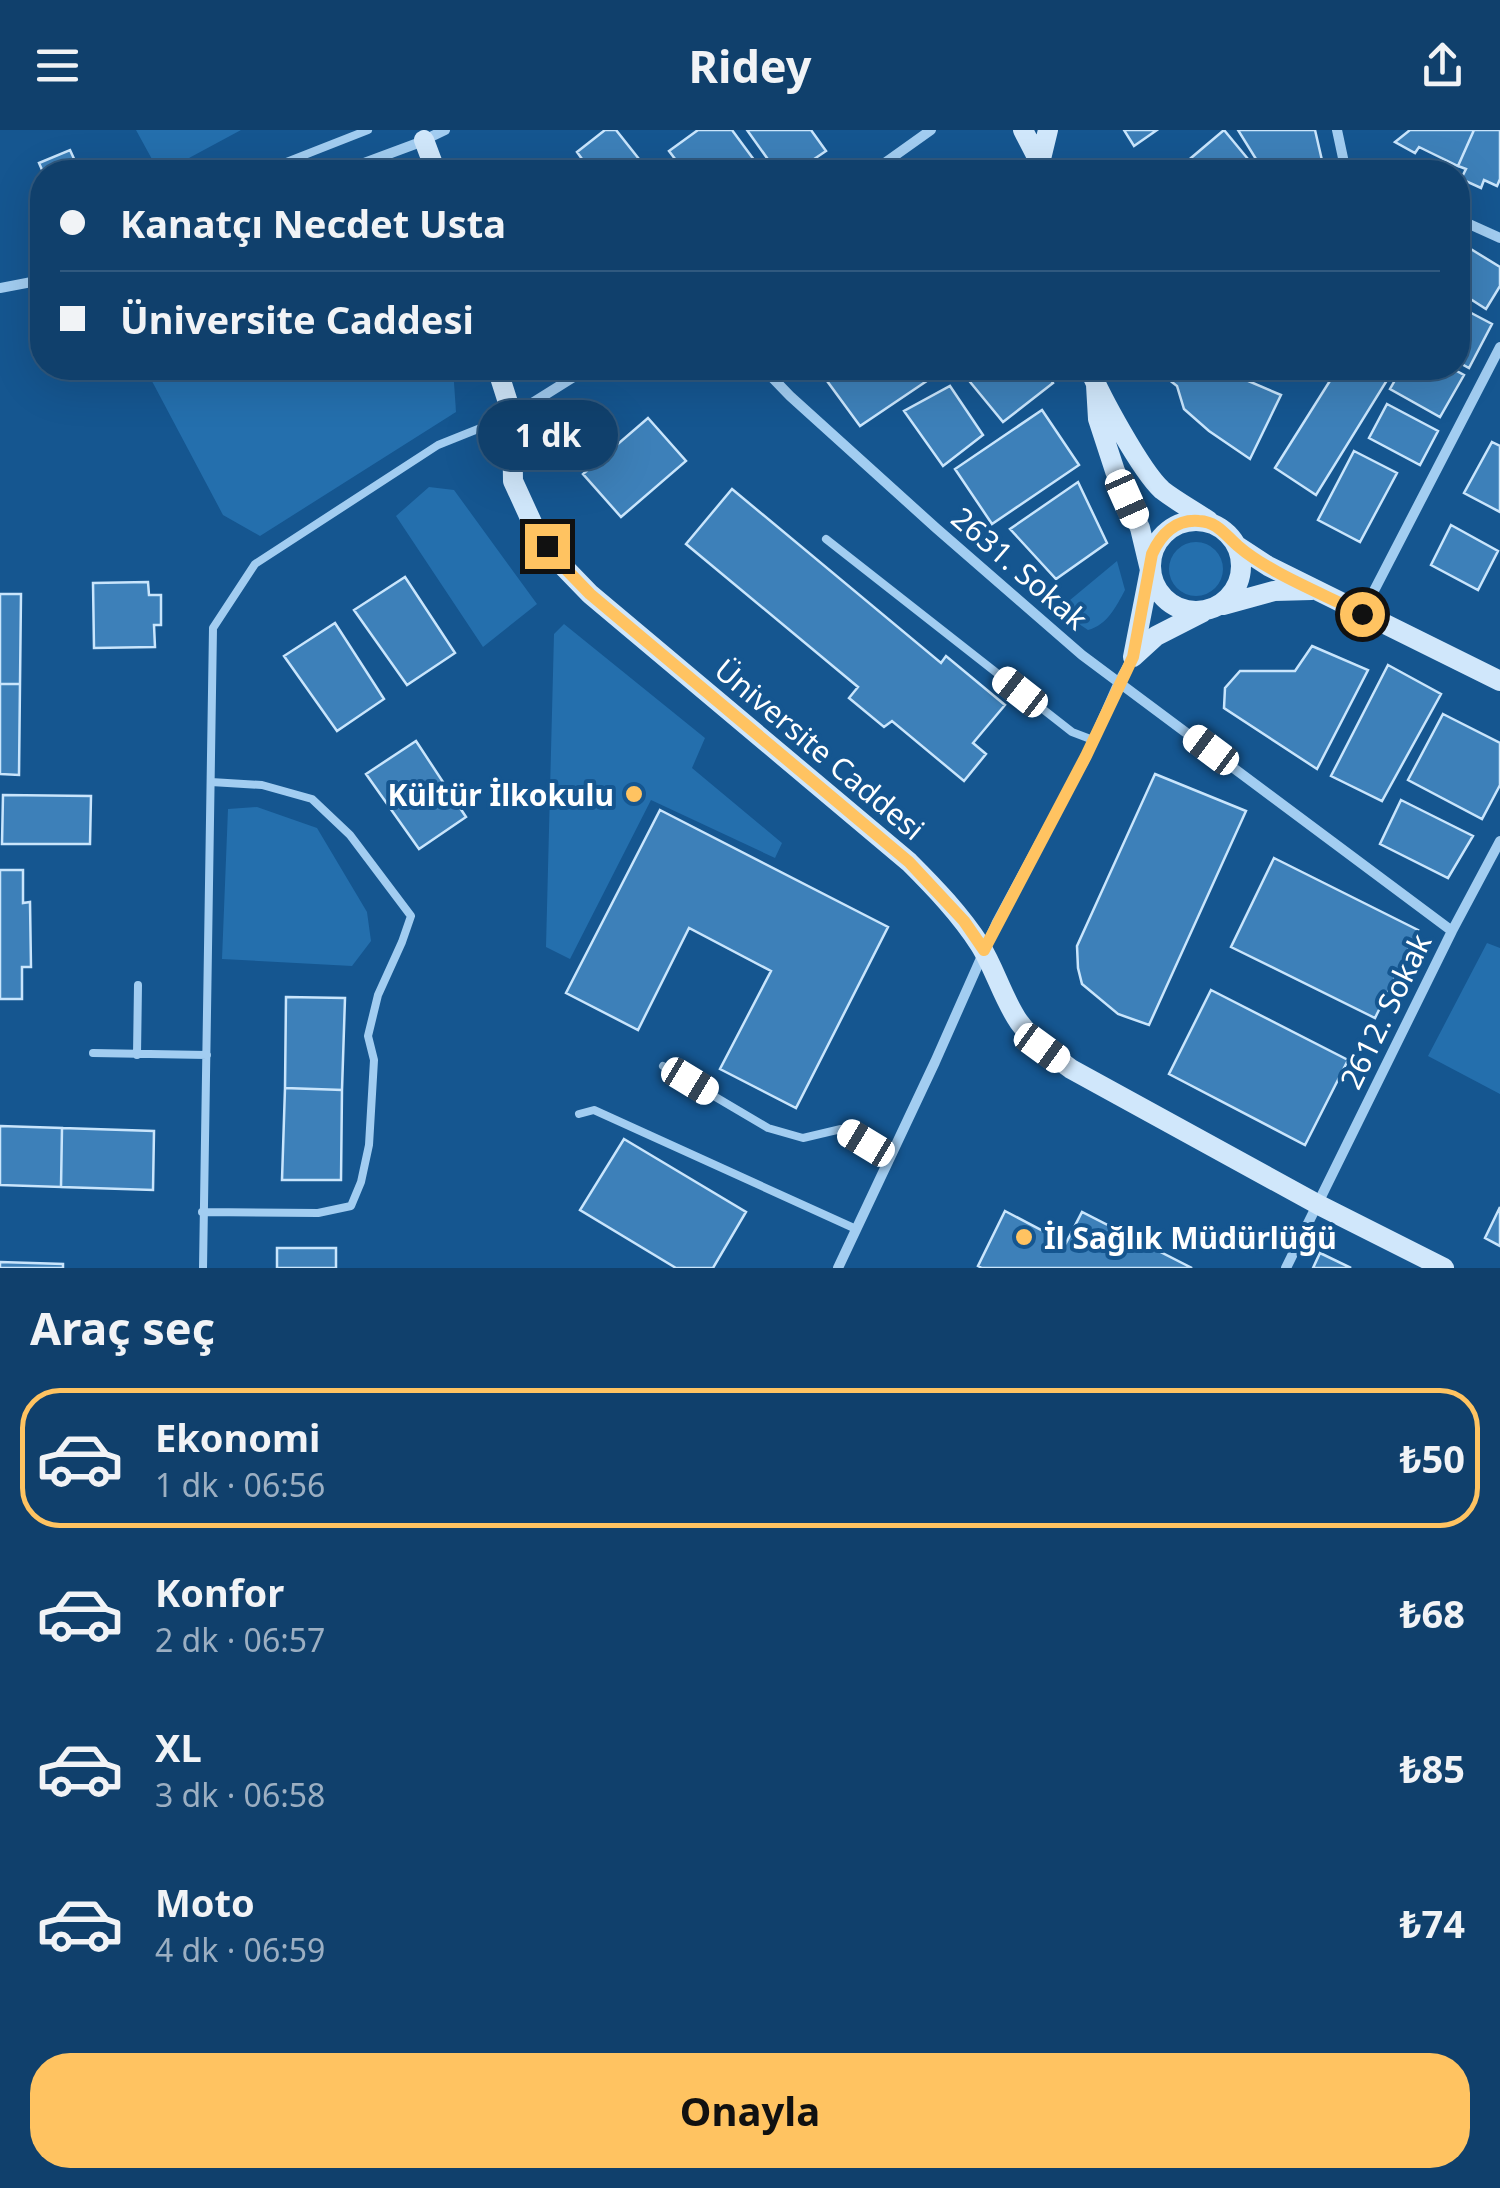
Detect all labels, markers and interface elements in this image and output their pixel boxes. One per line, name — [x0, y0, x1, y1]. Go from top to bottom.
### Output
text: Ridey — [688, 35, 812, 96]
icon: menu — [30, 38, 85, 93]
icon: share — [1415, 38, 1470, 93]
text: Kanatçı Necdet Usta — [120, 197, 506, 249]
text: Üniversite Caddesi — [120, 293, 474, 345]
callout: 1 dk — [477, 401, 617, 471]
text: 1 dk — [515, 413, 581, 456]
car — [1101, 465, 1153, 533]
street label: 2631. Sokak — [943, 497, 1097, 639]
route end — [525, 524, 570, 569]
route start — [1340, 592, 1385, 637]
street label: Üniversite Caddesi — [706, 649, 934, 849]
car — [987, 662, 1053, 722]
car — [1178, 720, 1244, 780]
place label: Kültür İlkokulu — [387, 774, 614, 815]
marker: Kültür İlkokulu — [623, 783, 645, 805]
street label: 2612. Sokak — [1330, 927, 1440, 1095]
car — [1009, 1018, 1075, 1078]
car — [657, 1053, 723, 1109]
car — [833, 1115, 899, 1171]
place label: İl Sağlık Müdürlüğü — [1044, 1217, 1337, 1258]
marker: İl Sağlık Müdürlüğü — [1013, 1226, 1035, 1248]
text: Araç seç — [30, 1297, 215, 1358]
text: Ekonomi — [155, 1411, 320, 1463]
icon: car — [35, 1413, 125, 1503]
text: ₺50 — [1400, 1432, 1465, 1484]
text: 1 dk · 06:56 — [155, 1463, 325, 1506]
text: Konfor — [155, 1566, 284, 1618]
icon: car — [35, 1568, 125, 1658]
text: ₺68 — [1400, 1587, 1465, 1639]
text: 2 dk · 06:57 — [155, 1618, 325, 1661]
text: XL — [155, 1721, 202, 1773]
icon: car — [35, 1723, 125, 1813]
text: ₺85 — [1400, 1742, 1465, 1794]
text: 3 dk · 06:58 — [155, 1773, 325, 1816]
text: Moto — [155, 1876, 255, 1928]
icon: car — [35, 1878, 125, 1968]
text: ₺74 — [1400, 1897, 1465, 1949]
text: 4 dk · 06:59 — [155, 1928, 325, 1971]
button: Onayla — [30, 2053, 1470, 2168]

